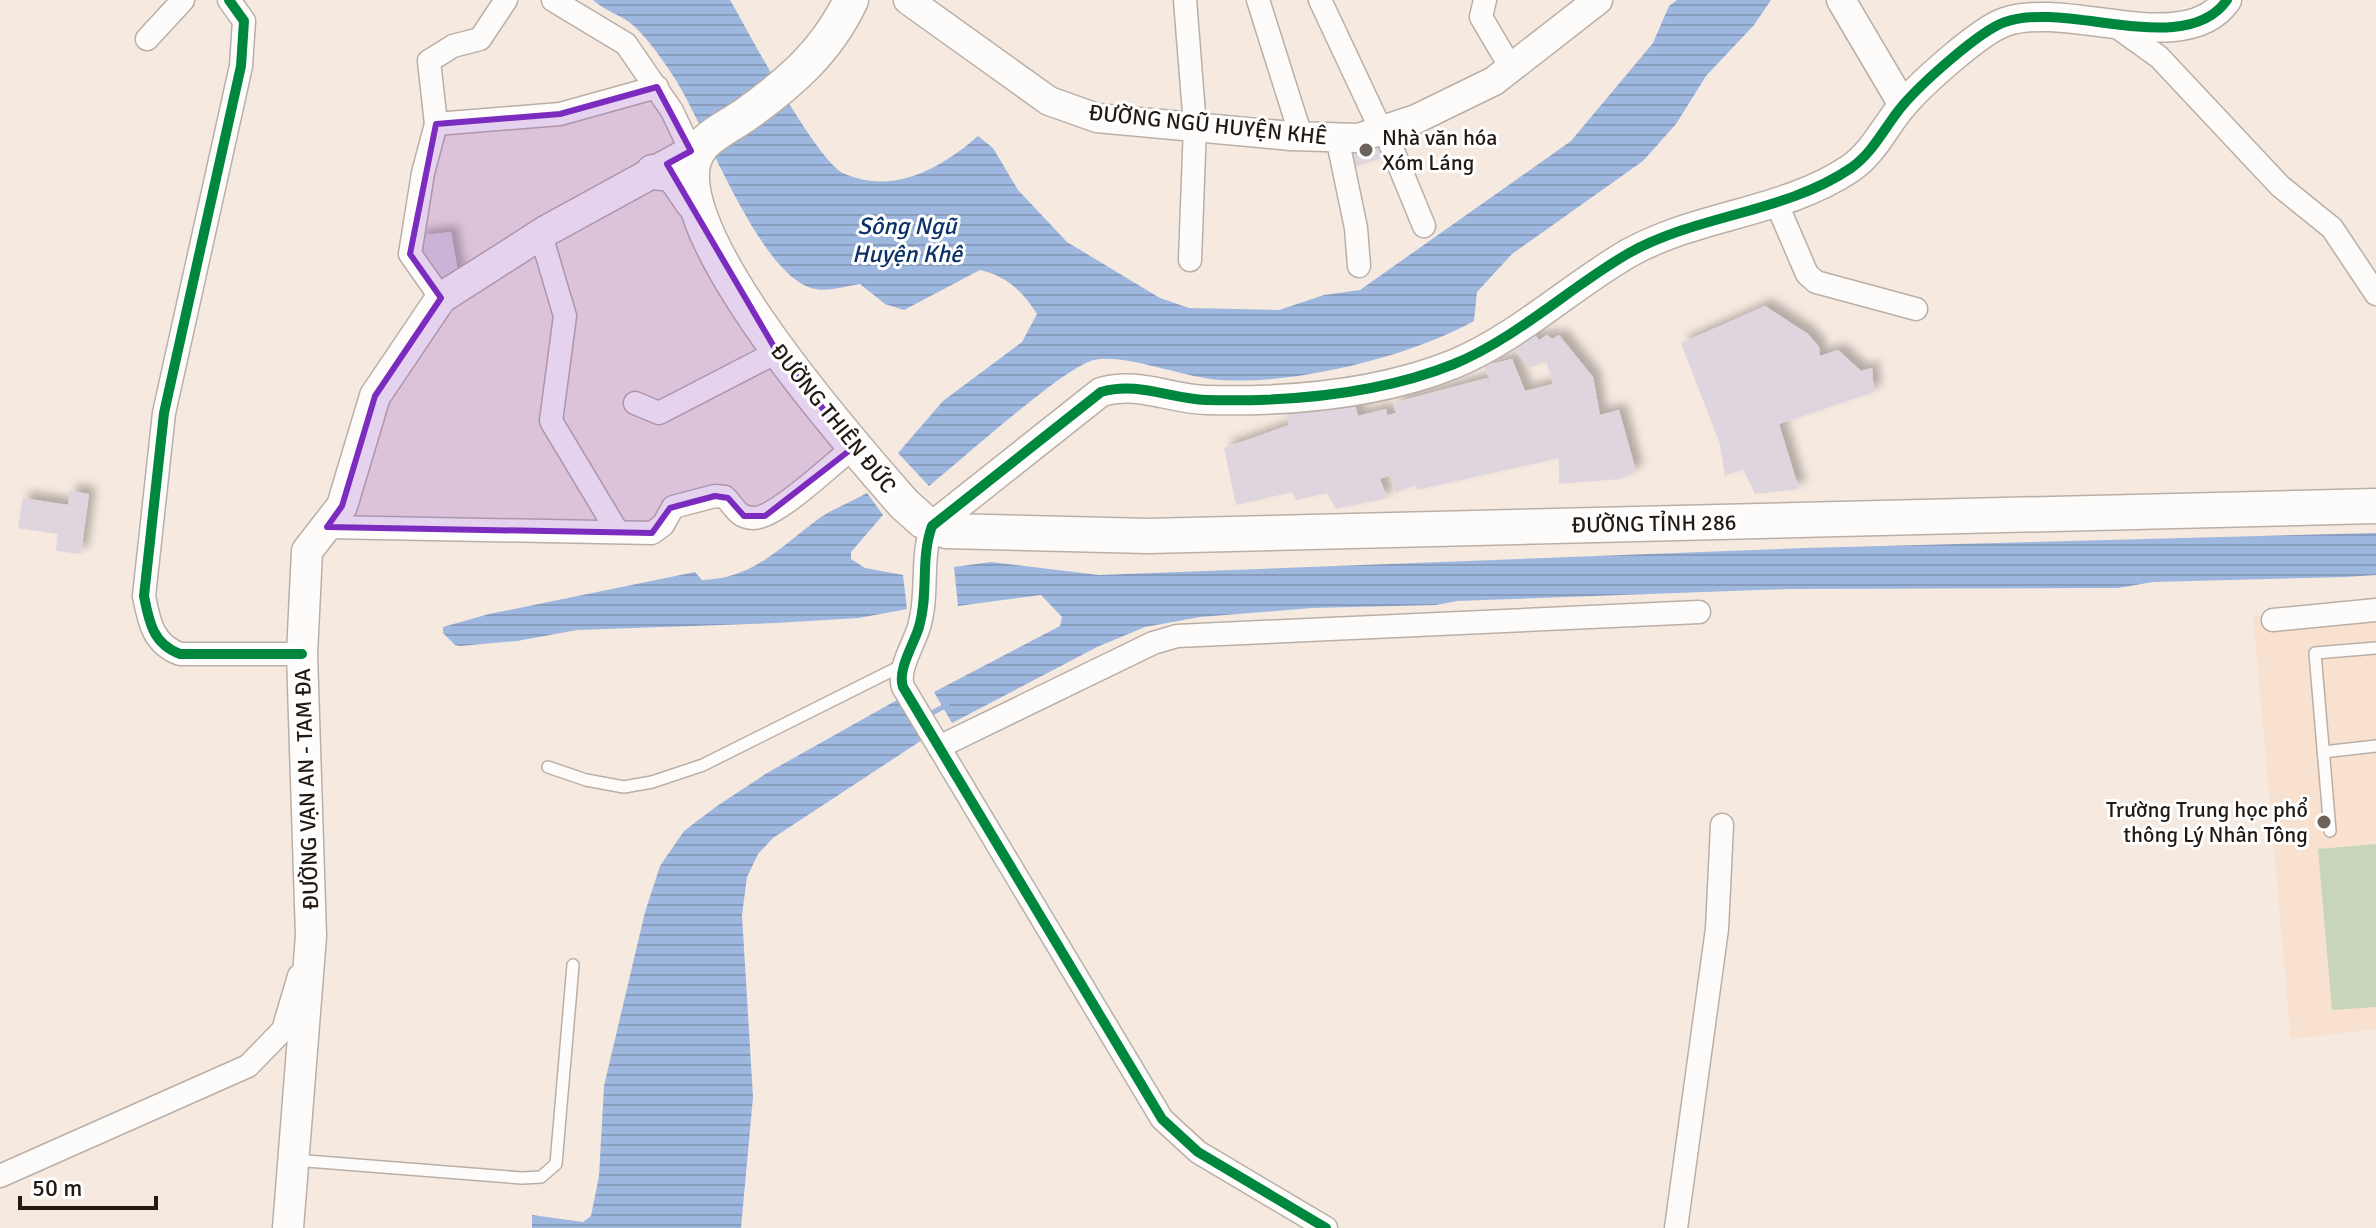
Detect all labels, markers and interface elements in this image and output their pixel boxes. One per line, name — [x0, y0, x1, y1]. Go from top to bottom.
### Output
street label: ĐƯỜNG NGŨ HUYỆN KHÊ — [1087, 99, 1329, 150]
place label: Nhà văn hóa Xóm Láng — [1382, 124, 1497, 176]
marker: Nhà văn hóa Xóm Láng — [1357, 141, 1375, 159]
water label: Sông Ngũ Huyện Khê — [852, 211, 964, 269]
street label: ĐƯỜNG THIÊN ĐỨC — [765, 338, 902, 499]
street label: ĐƯỜNG TỈNH 286 — [1571, 509, 1737, 538]
street label: ĐƯỜNG VẠN AN - TAM ĐA — [289, 667, 324, 910]
place label: Trường Trung học phổ thông Lý Nhân Tông — [2106, 796, 2308, 848]
marker: Trường Trung học phổ thông Lý Nhân Tông — [2315, 813, 2333, 831]
scale bar — [20, 1160, 156, 1210]
text: 50 m — [32, 1173, 82, 1203]

